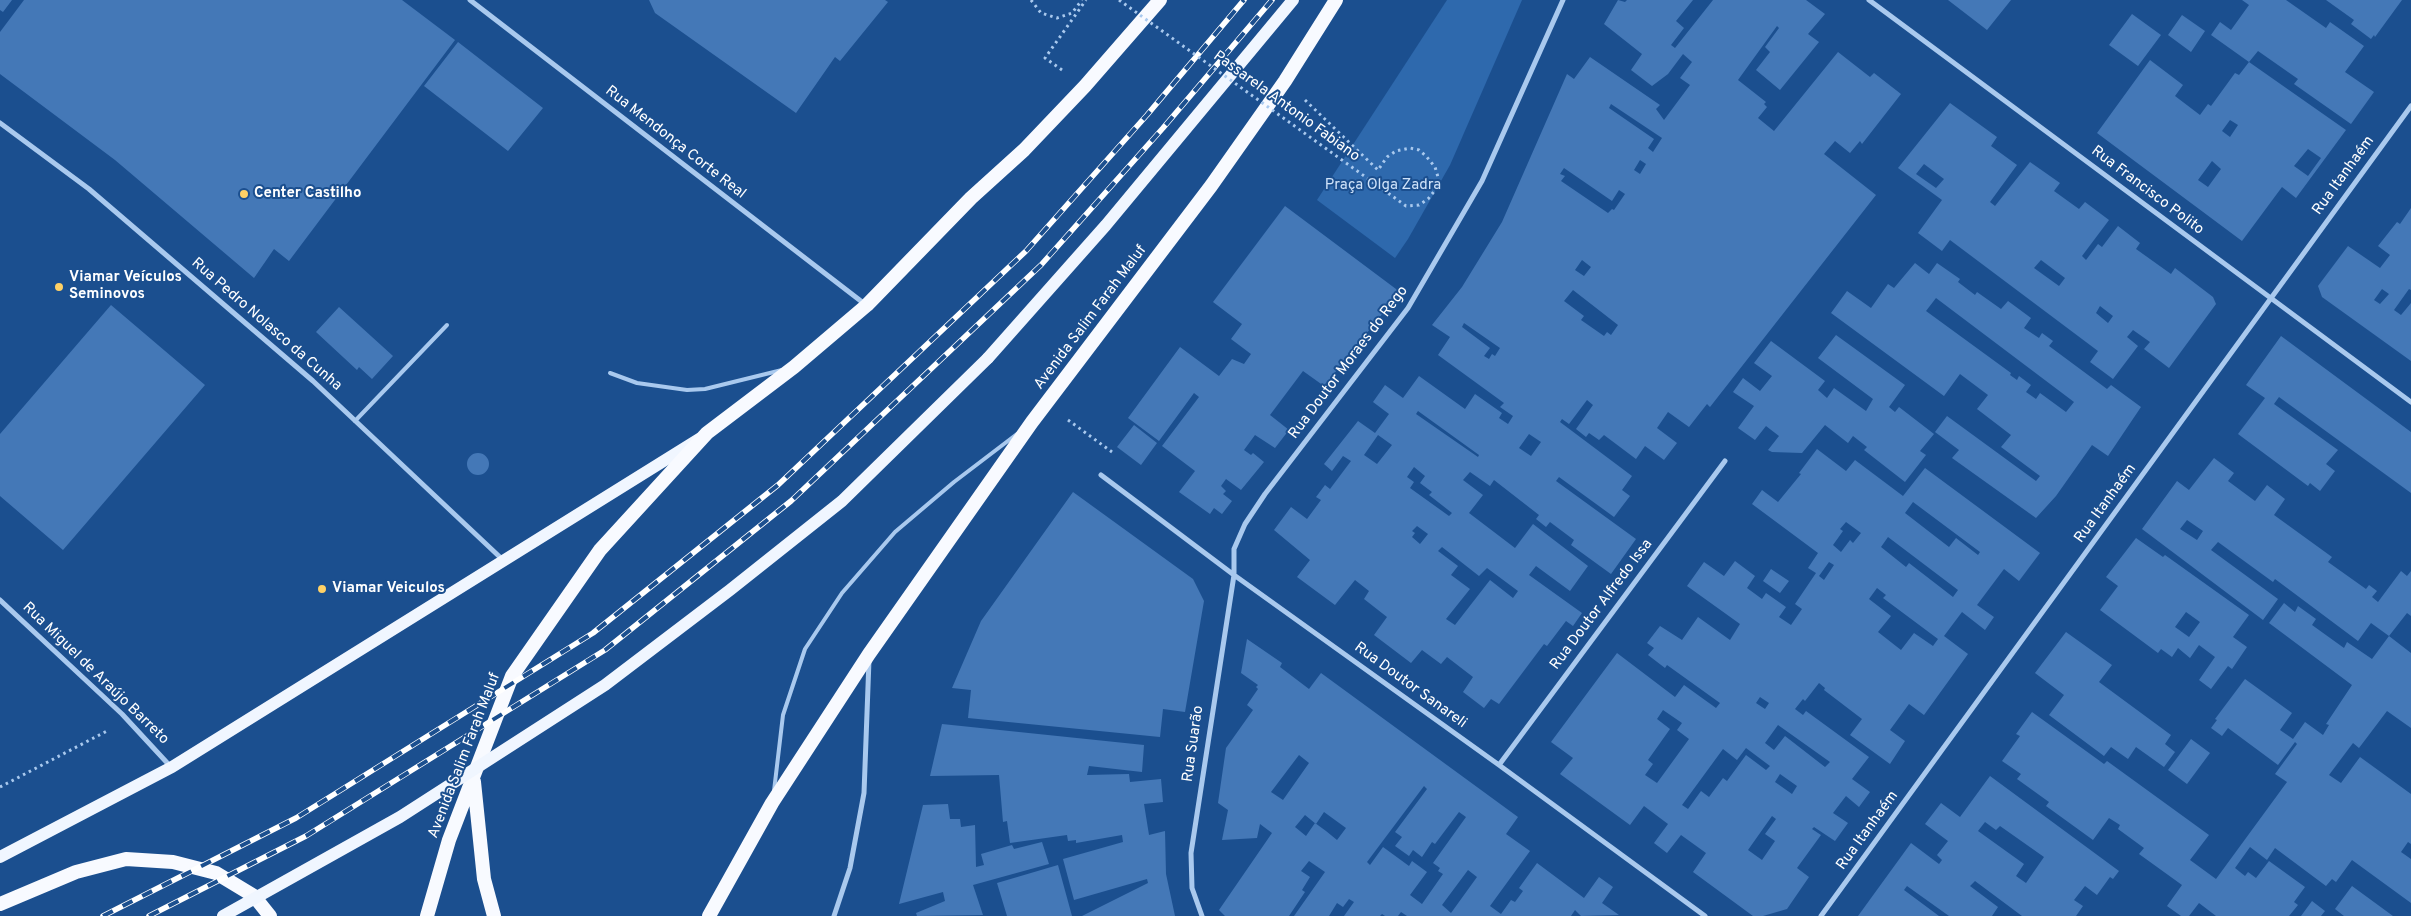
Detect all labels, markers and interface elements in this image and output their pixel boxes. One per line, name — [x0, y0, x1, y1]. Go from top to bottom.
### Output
street label: Passarela Antonio Fabiano — [1209, 48, 1363, 166]
street label: Rua Mendonça Corte Real — [601, 82, 749, 204]
street label: Rua Itanhaém — [2309, 133, 2379, 219]
street label: Rua Francisco Polito — [2087, 143, 2207, 239]
park label: Praça Olga Zadra — [1325, 177, 1441, 195]
place label: Center Castilho — [254, 185, 362, 203]
marker: Center Castilho — [238, 188, 250, 200]
street label: Avenida Salim Farah Maluf — [1031, 242, 1151, 394]
street label: Rua Pedro Nolasco da Cunha — [187, 255, 345, 395]
place label: Viamar Veículos Seminovos — [69, 269, 182, 304]
marker: Viamar Veículos Seminovos — [53, 281, 65, 293]
street label: Rua Doutor Moraes do Rego — [1285, 283, 1413, 443]
street label: Rua Itanhaém — [2071, 461, 2141, 547]
street label: Rua Doutor Alfredo Issa — [1547, 536, 1657, 674]
place label: Viamar Veiculos — [332, 580, 445, 598]
marker: Viamar Veiculos — [316, 583, 328, 595]
street label: Rua Miguel de Araújo Barreto — [18, 599, 172, 749]
street label: Rua Doutor Sanareli — [1350, 639, 1470, 733]
street label: Avenida Salim Farah Maluf — [425, 671, 505, 841]
street label: Rua Suarão — [1180, 705, 1208, 783]
street label: Rua Itanhaém — [1833, 788, 1903, 874]

